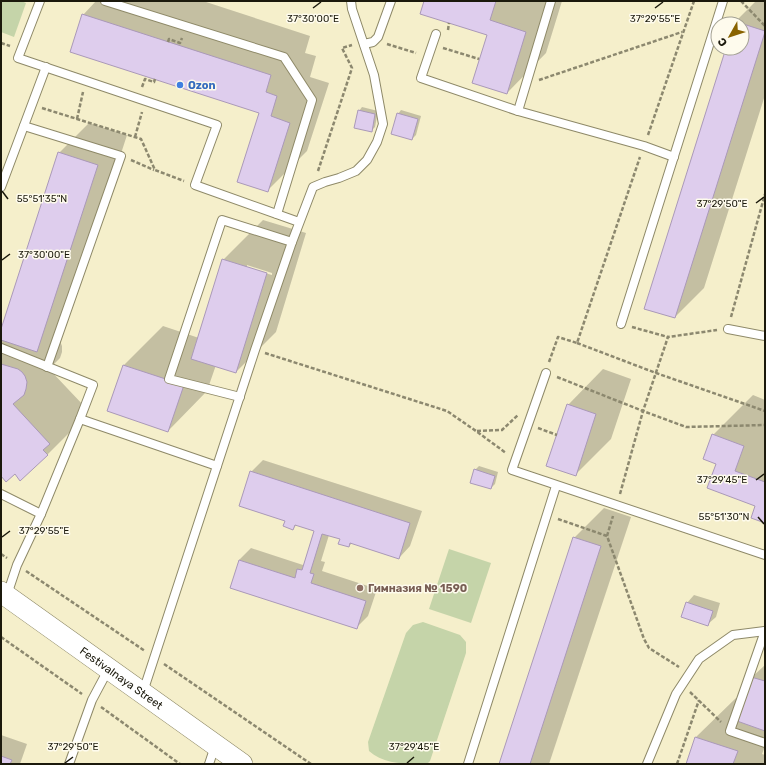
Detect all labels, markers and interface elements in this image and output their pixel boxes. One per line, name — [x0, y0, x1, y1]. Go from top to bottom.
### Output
text: 37°30'00"E — [287, 13, 339, 25]
text: 37°29'55"E — [630, 13, 680, 25]
north arrow — [710, 16, 750, 56]
text: С — [715, 35, 730, 49]
place label: Ozon — [188, 79, 216, 92]
marker: Ozon — [175, 80, 185, 90]
text: 55°51'35"N — [17, 193, 67, 205]
text: 37°29'50"E — [696, 198, 748, 210]
text: 37°30'00"E — [18, 249, 70, 261]
text: 37°29'45"E — [697, 474, 747, 486]
text: 55°51'30"N — [698, 511, 750, 523]
text: 37°29'55"E — [19, 525, 69, 537]
place label: Гимназия № 1590 — [368, 582, 467, 595]
marker: Гимназия № 1590 — [355, 583, 365, 593]
street label: Festivalnaya Street — [77, 644, 166, 712]
text: 37°29'50"E — [47, 741, 99, 753]
text: 37°29'45"E — [389, 741, 439, 753]

